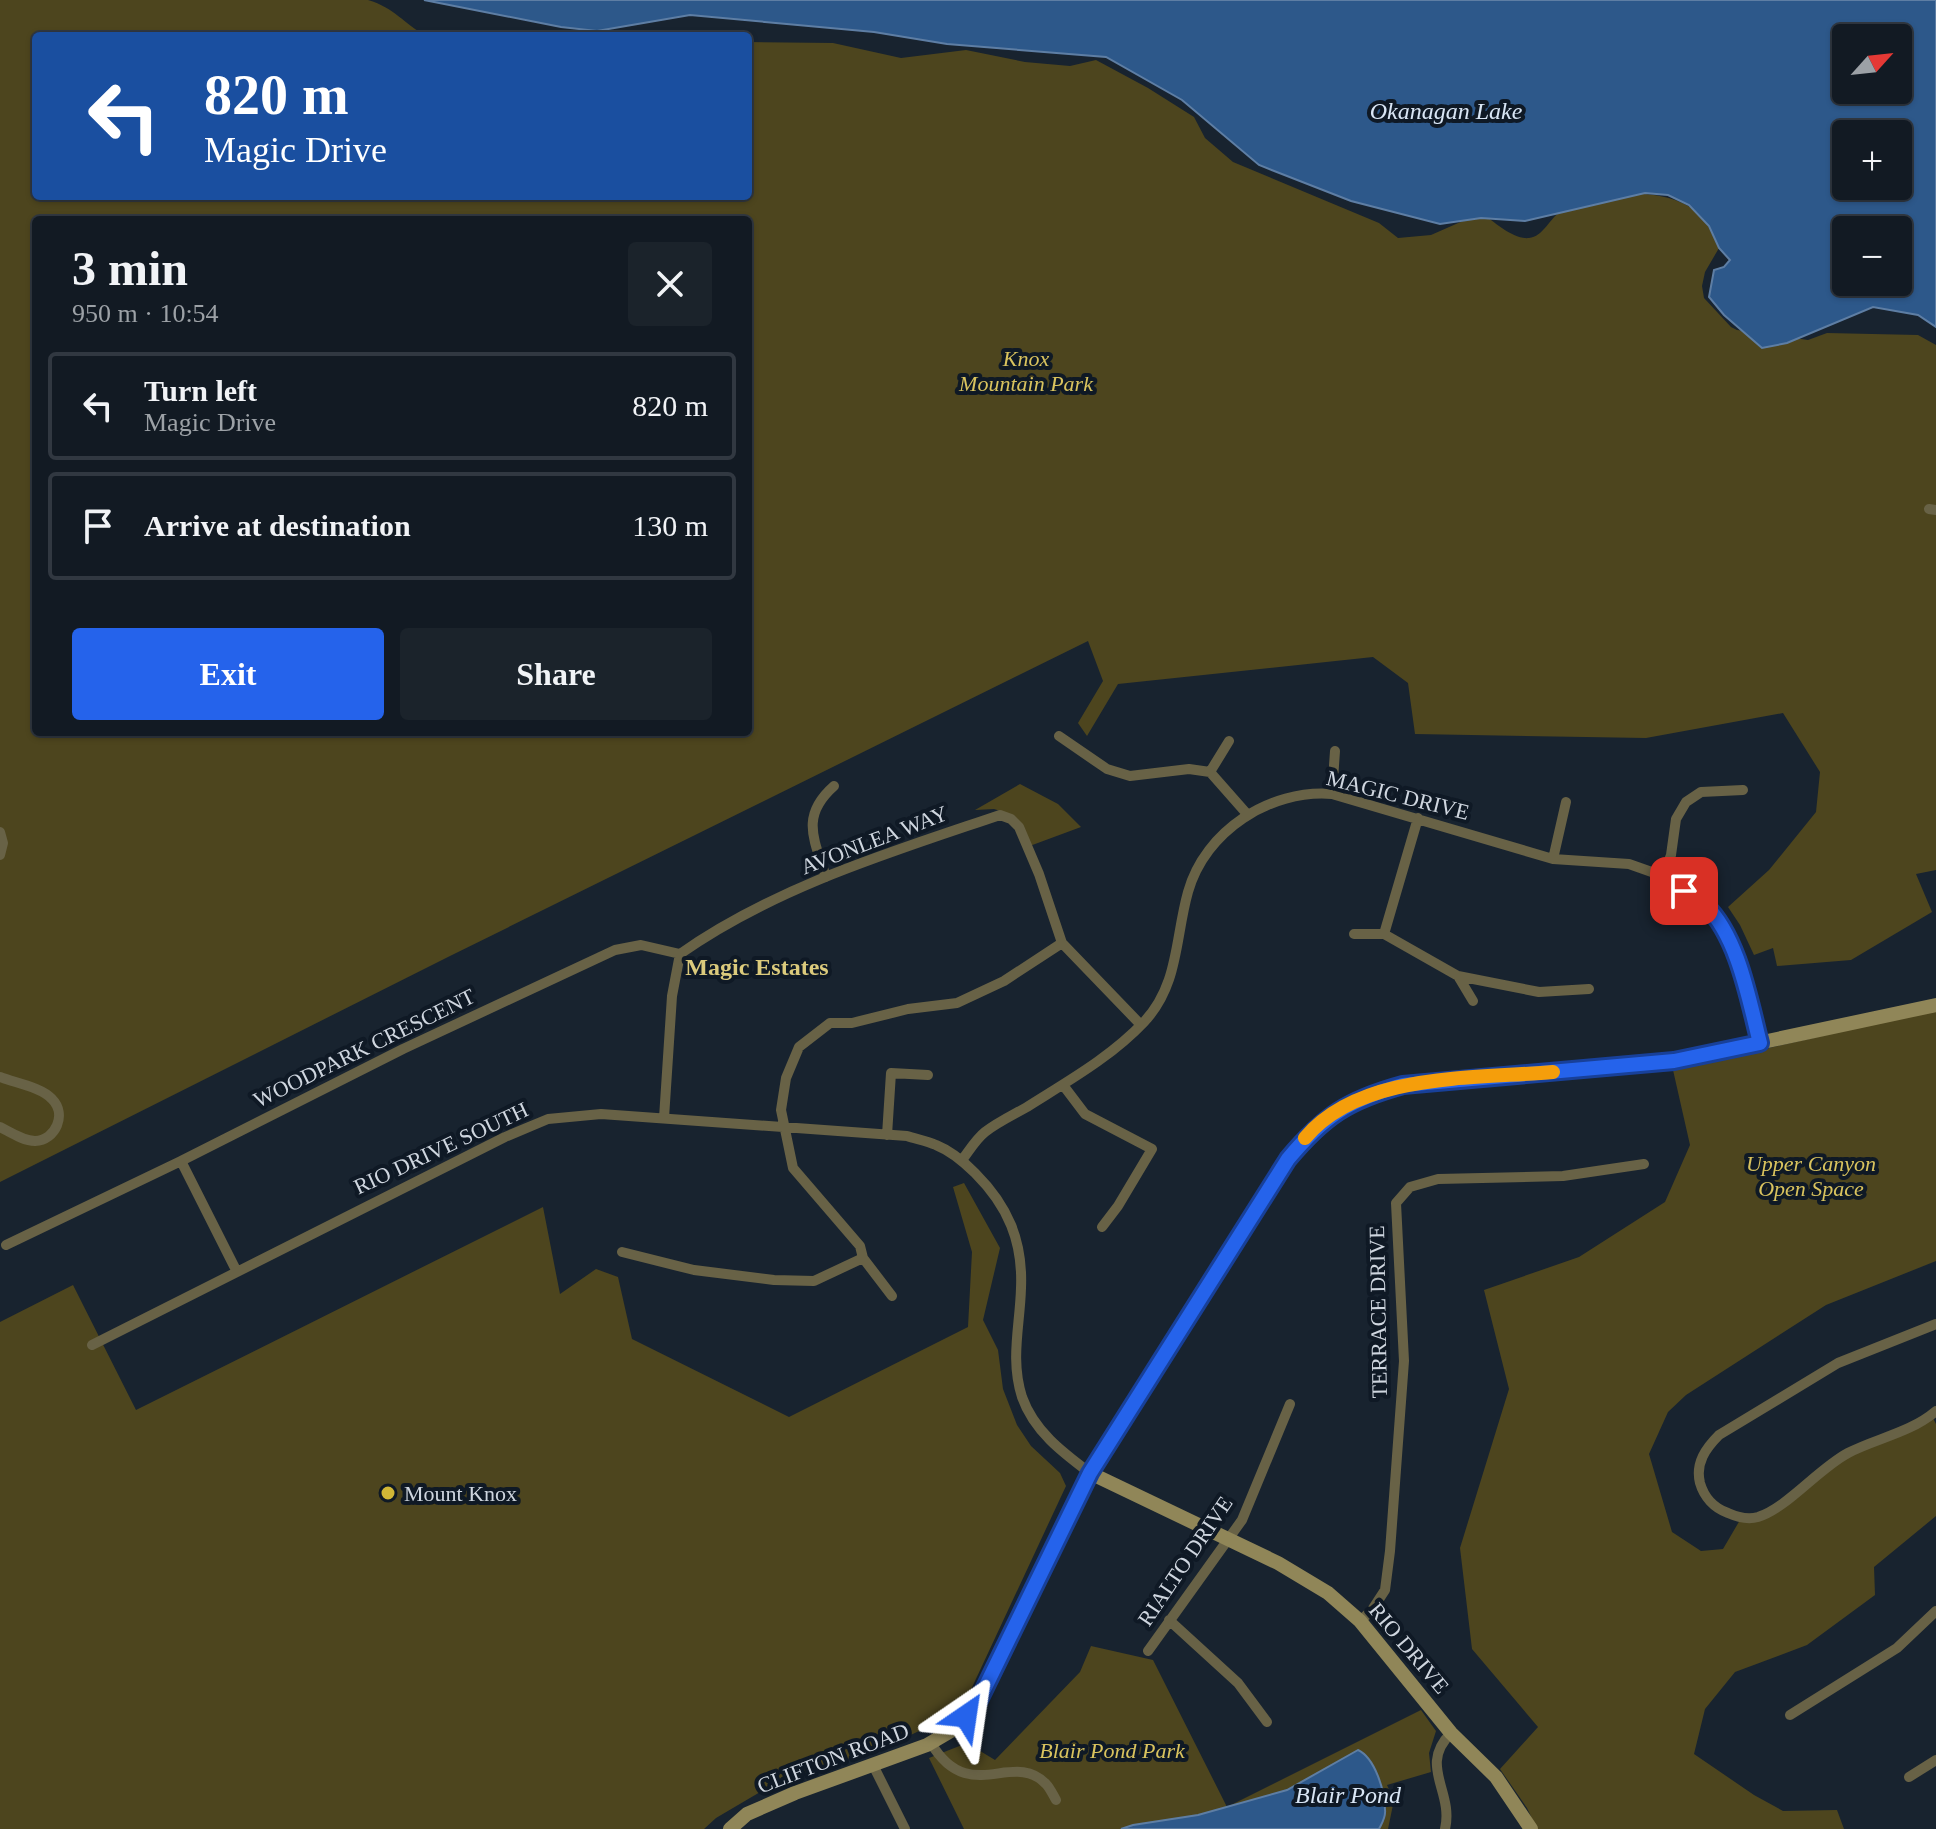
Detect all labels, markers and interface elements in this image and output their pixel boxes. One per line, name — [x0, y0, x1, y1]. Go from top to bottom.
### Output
north arrow — [1832, 24, 1912, 104]
map controls — [1832, 24, 1912, 296]
icon: left — [72, 64, 176, 168]
text: 820 m — [204, 64, 349, 126]
water label: Okanagan Lake — [1370, 98, 1523, 124]
button: + — [1832, 120, 1912, 200]
text: Magic Drive — [204, 130, 387, 170]
button: − — [1832, 216, 1912, 296]
text: 3 min — [72, 242, 188, 295]
button: close — [628, 242, 712, 326]
text: 950 m · 10:54 — [72, 299, 219, 328]
park label: Knox Mountain Park — [958, 346, 1094, 396]
text: Turn left — [144, 374, 257, 407]
icon: left — [76, 384, 120, 428]
text: 820 m — [632, 389, 708, 422]
text: Magic Drive — [144, 408, 276, 437]
icon: arrive — [76, 504, 120, 548]
text: Arrive at destination — [144, 509, 411, 542]
text: 130 m — [632, 509, 708, 542]
button: Exit — [72, 628, 384, 720]
button: Share — [400, 628, 712, 720]
street label: MAGIC DRIVE — [1324, 765, 1472, 825]
street label: AVONLEA WAY — [797, 800, 951, 880]
pin — [1650, 857, 1718, 925]
icon: arrive — [1662, 869, 1706, 913]
district label: Magic Estates — [685, 954, 829, 980]
street label: WOODPARK CRESCENT — [249, 983, 479, 1113]
street label: RIO DRIVE SOUTH — [350, 1097, 532, 1199]
park label: Upper Canyon Open Space — [1746, 1151, 1876, 1201]
street label: TERRACE DRIVE — [1364, 1225, 1392, 1399]
place label: Mount Knox — [404, 1481, 517, 1506]
marker: Mount Knox — [379, 1484, 397, 1502]
street label: RIALTO DRIVE — [1132, 1491, 1238, 1631]
street label: RIO DRIVE — [1364, 1598, 1454, 1698]
position arrow — [924, 1674, 1008, 1758]
street label: CLIFTON ROAD — [754, 1718, 912, 1798]
park label: Blair Pond Park — [1039, 1738, 1186, 1763]
water label: Blair Pond — [1295, 1782, 1402, 1808]

